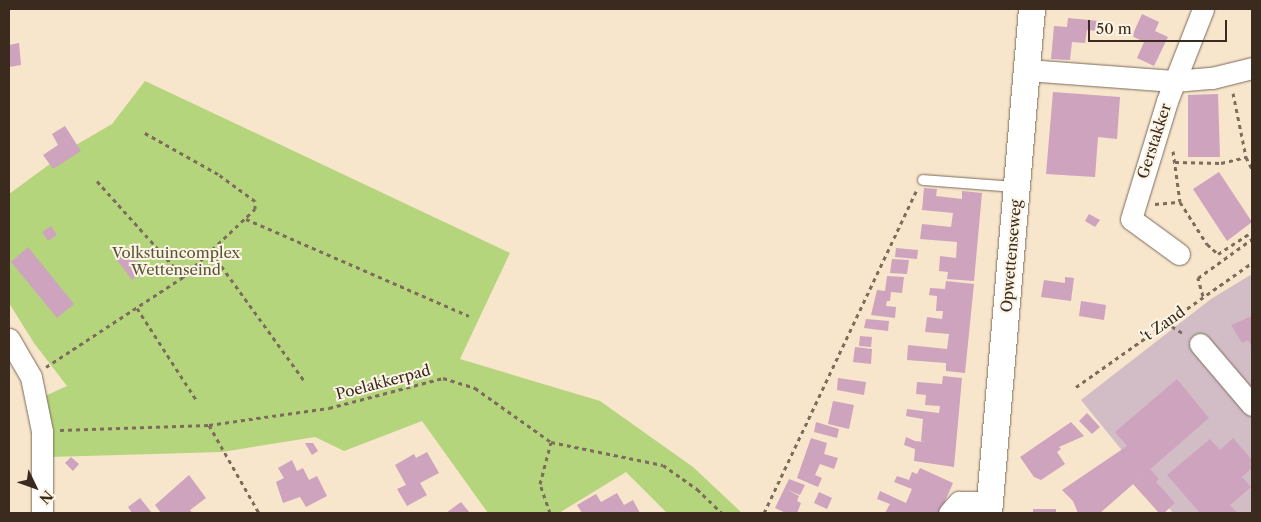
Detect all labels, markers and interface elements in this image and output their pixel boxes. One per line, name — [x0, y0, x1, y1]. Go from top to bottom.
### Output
scale bar — [1091, 10, 1230, 42]
text: 50 m — [1096, 19, 1132, 38]
street label: Gerstakker — [1133, 101, 1175, 181]
street label: Opwettenseweg — [997, 199, 1025, 313]
park label: Volkstuincomplex Wettenseind — [112, 243, 240, 278]
street label: 't Zand — [1138, 303, 1188, 345]
street label: Poelakkerpad — [334, 361, 432, 403]
north arrow — [10, 462, 60, 512]
text: N — [35, 486, 57, 508]

